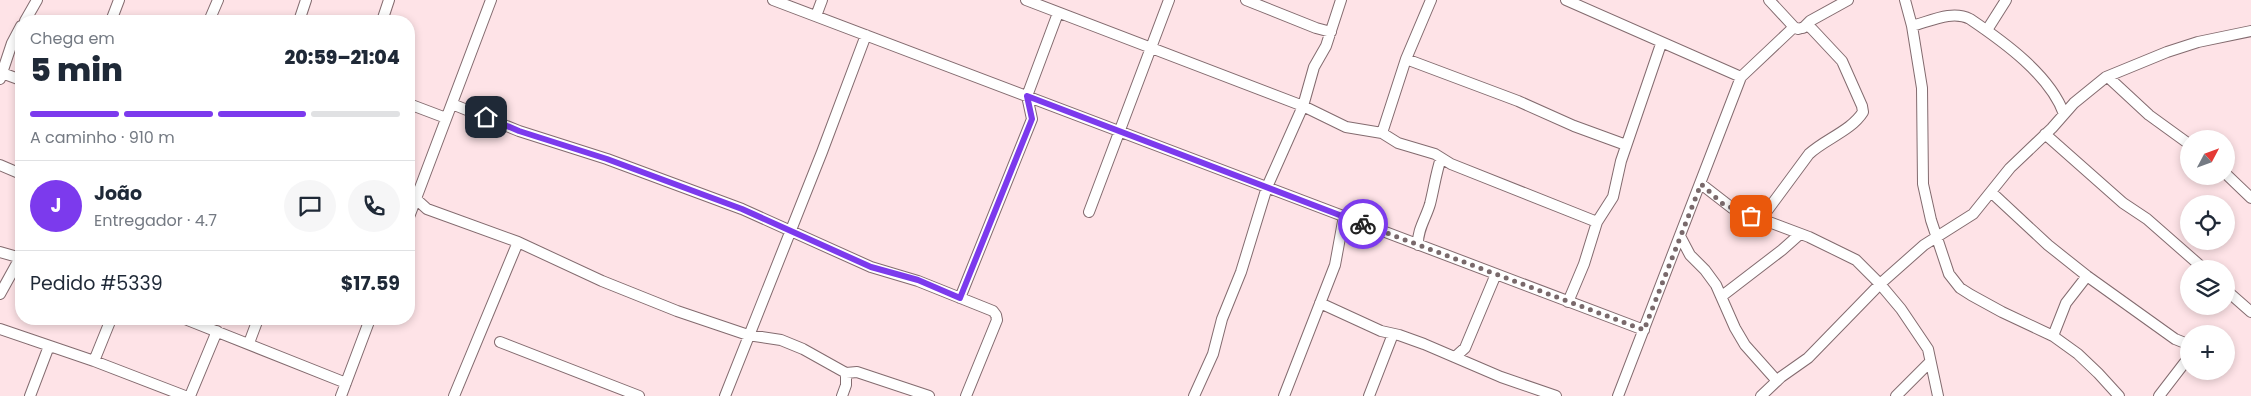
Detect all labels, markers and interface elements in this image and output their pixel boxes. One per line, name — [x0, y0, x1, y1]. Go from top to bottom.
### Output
text: Chega em — [30, 27, 115, 50]
text: 20:59–21:04 — [284, 44, 400, 71]
text: 5 min — [30, 47, 123, 92]
pin — [465, 96, 507, 138]
icon: home — [472, 103, 500, 131]
text: A caminho · 910 m — [30, 126, 175, 149]
north arrow — [2180, 130, 2235, 185]
map controls — [2180, 130, 2235, 380]
text: João — [94, 180, 142, 207]
button: chat — [284, 180, 336, 232]
button: phone — [348, 180, 400, 232]
text: J — [51, 192, 61, 219]
pin — [1730, 195, 1772, 237]
button: locate — [2180, 195, 2235, 250]
courier — [1338, 199, 1388, 249]
icon: bag — [1737, 202, 1765, 230]
text: Entregador · 4.7 — [94, 209, 217, 232]
icon: bike — [1349, 210, 1377, 238]
button: layers — [2180, 260, 2235, 315]
text: Pedido #5339 — [30, 270, 163, 297]
text: $17.59 — [341, 270, 400, 297]
button: + — [2180, 325, 2235, 380]

